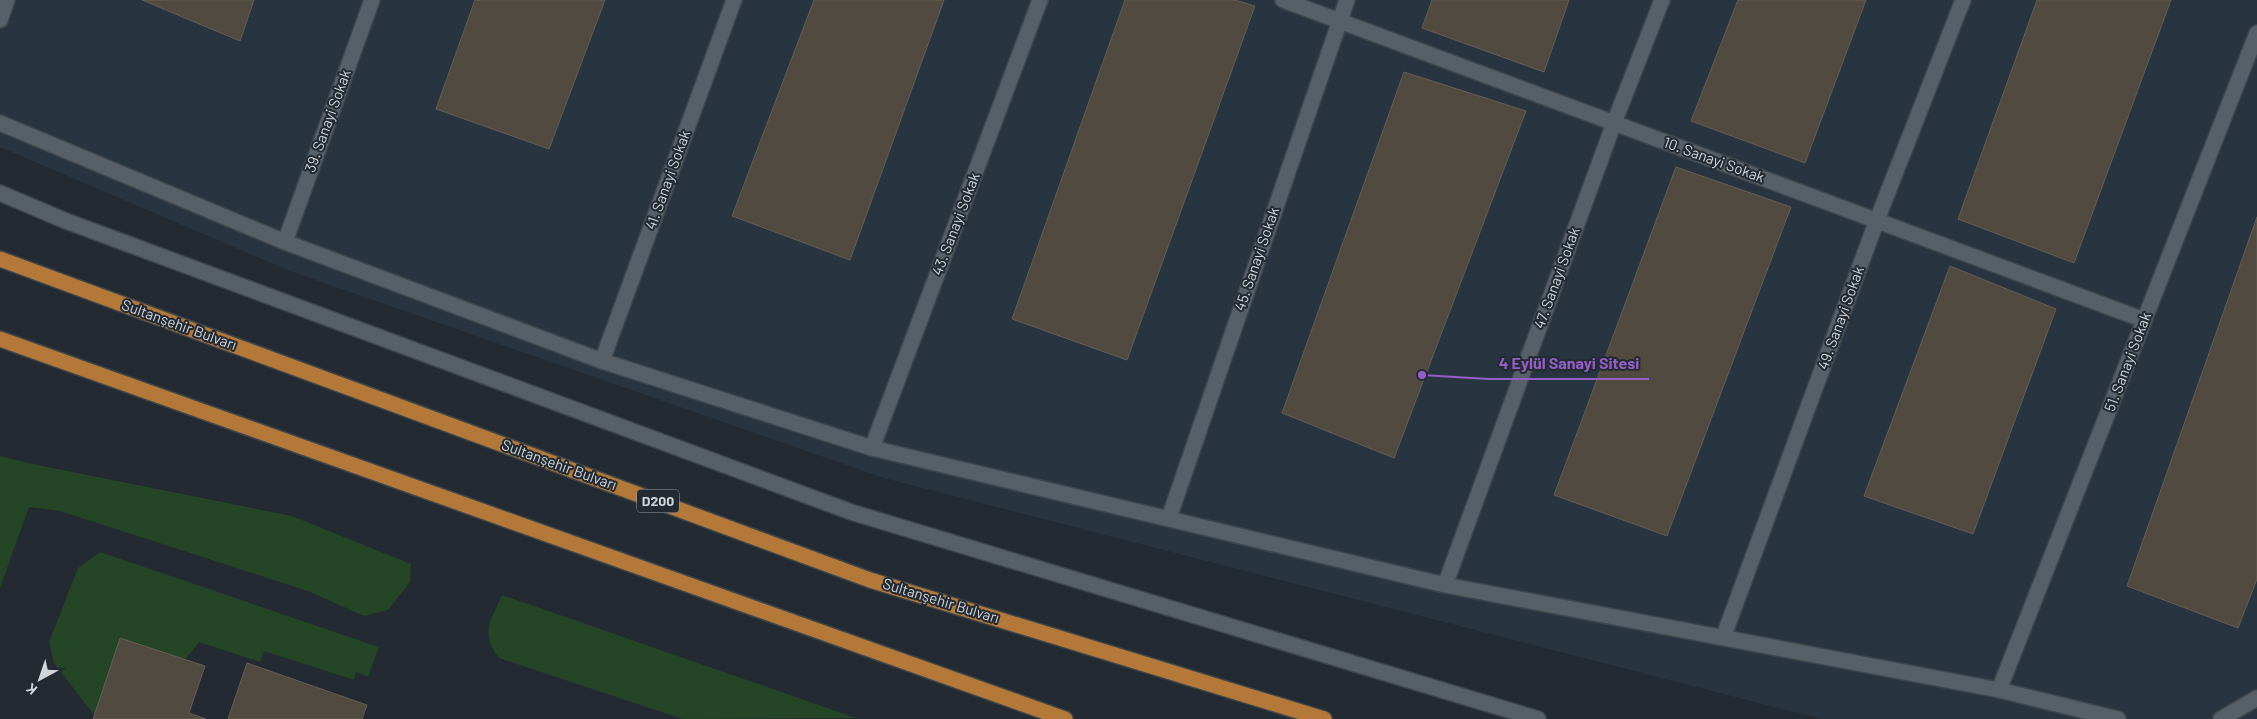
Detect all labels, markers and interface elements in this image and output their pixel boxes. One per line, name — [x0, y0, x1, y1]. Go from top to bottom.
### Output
street label: 39. Sanayi Sokak — [300, 66, 354, 174]
street label: 41. Sanayi Sokak — [641, 127, 694, 232]
street label: 10. Sanayi Sokak — [1661, 132, 1768, 186]
street label: 43. Sanayi Sokak — [927, 169, 983, 277]
street label: 45. Sanayi Sokak — [1230, 204, 1282, 313]
street label: 47. Sanayi Sokak — [1529, 224, 1583, 331]
street label: 49. Sanayi Sokak — [1813, 263, 1867, 372]
street label: Sultanşehir Bulvarı — [119, 295, 239, 353]
street label: 51. Sanayi Sokak — [2100, 309, 2154, 414]
callout: 4 Eylül Sanayi Sitesi — [1488, 348, 1649, 379]
text: 4 Eylül Sanayi Sitesi — [1499, 353, 1639, 372]
street label: Sultanşehir Bulvarı — [499, 435, 619, 493]
road number: D200 — [637, 490, 679, 512]
street label: Sultanşehir Bulvarı — [881, 574, 1002, 626]
north arrow — [15, 654, 65, 704]
text: K — [22, 680, 40, 699]

